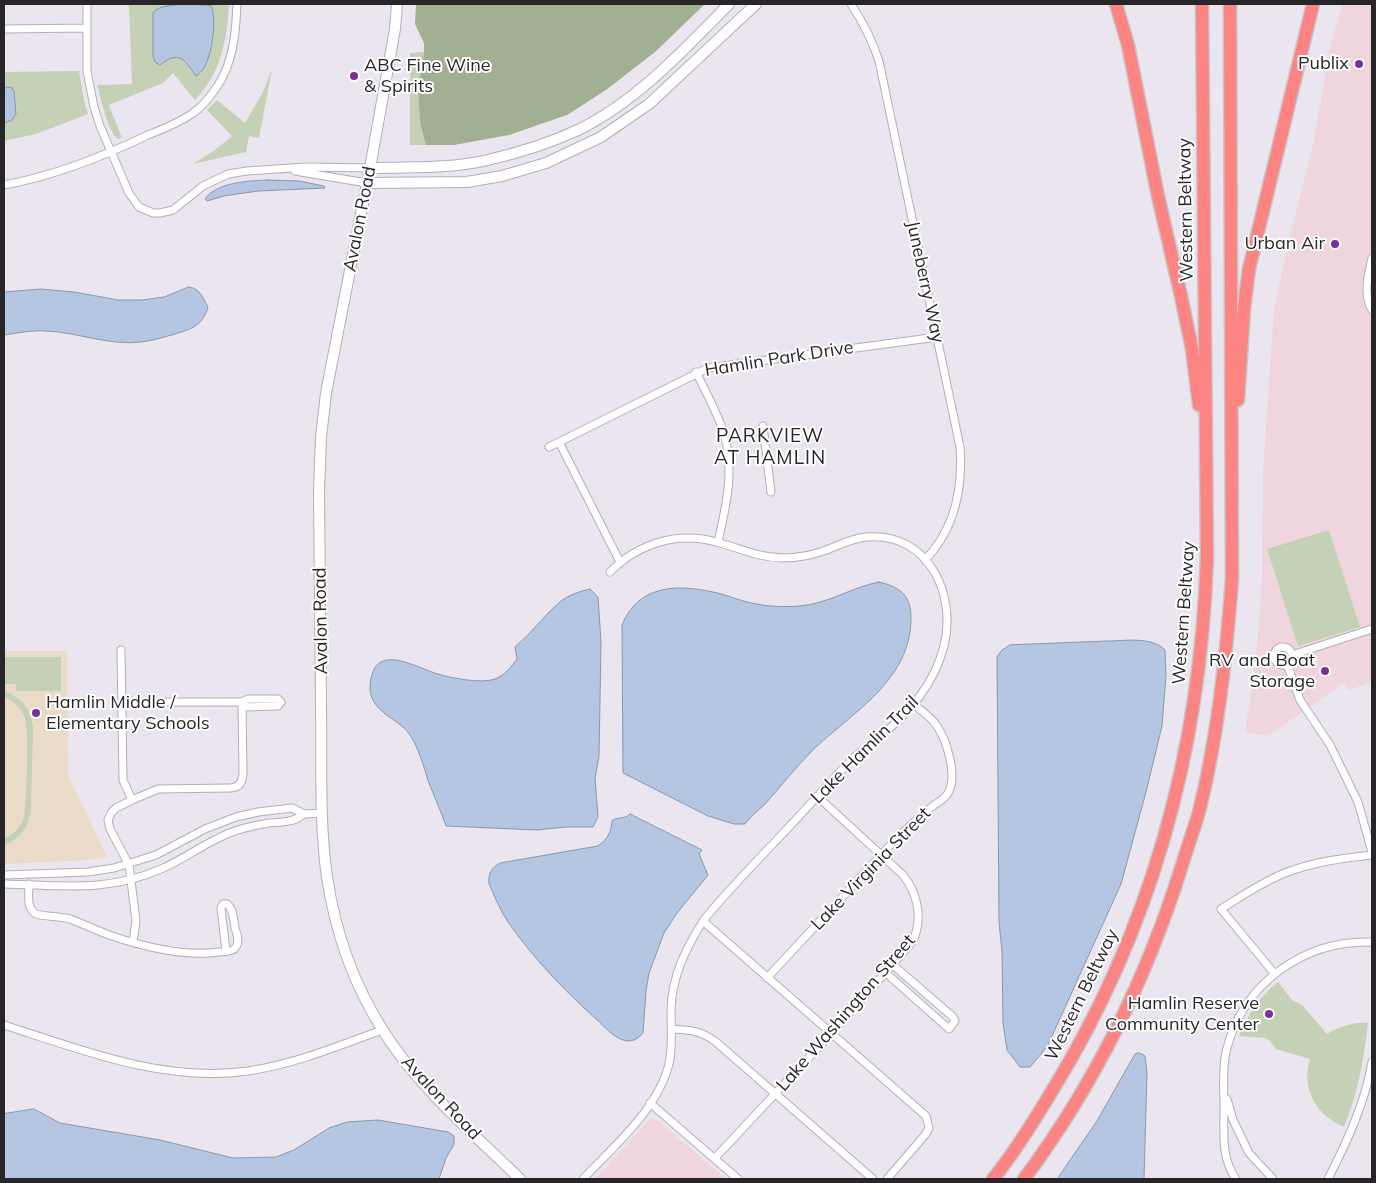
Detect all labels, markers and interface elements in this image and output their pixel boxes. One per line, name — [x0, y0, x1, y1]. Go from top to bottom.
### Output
place label: Publix — [1298, 53, 1349, 75]
place label: ABC Fine Wine & Spirits — [364, 55, 491, 98]
marker: Publix — [1353, 58, 1365, 70]
marker: ABC Fine Wine & Spirits — [348, 70, 360, 82]
street label: Western Beltway — [1174, 138, 1198, 282]
street label: Avalon Road — [339, 164, 381, 274]
street label: Juneberry Way — [902, 219, 948, 345]
place label: Urban Air — [1244, 233, 1325, 255]
marker: Urban Air — [1329, 238, 1341, 250]
street label: Hamlin Park Drive — [703, 337, 855, 381]
district label: PARKVIEW AT HAMLIN — [713, 425, 827, 469]
street label: Western Beltway — [1168, 541, 1200, 685]
street label: Avalon Road — [309, 567, 333, 675]
place label: RV and Boat Storage — [1209, 650, 1315, 692]
marker: RV and Boat Storage — [1319, 665, 1331, 677]
place label: Hamlin Middle / Elementary Schools — [46, 692, 210, 734]
street label: Lake Hamlin Trail — [807, 692, 923, 808]
marker: Hamlin Middle / Elementary Schools — [30, 707, 42, 719]
street label: Lake Virginia Street — [807, 803, 935, 935]
street label: Western Beltway — [1041, 926, 1123, 1064]
street label: Lake Washington Street — [772, 930, 920, 1096]
place label: Hamlin Reserve Community Center — [1105, 993, 1259, 1036]
marker: Hamlin Reserve Community Center — [1263, 1008, 1275, 1020]
street label: Avalon Road — [397, 1052, 485, 1144]

